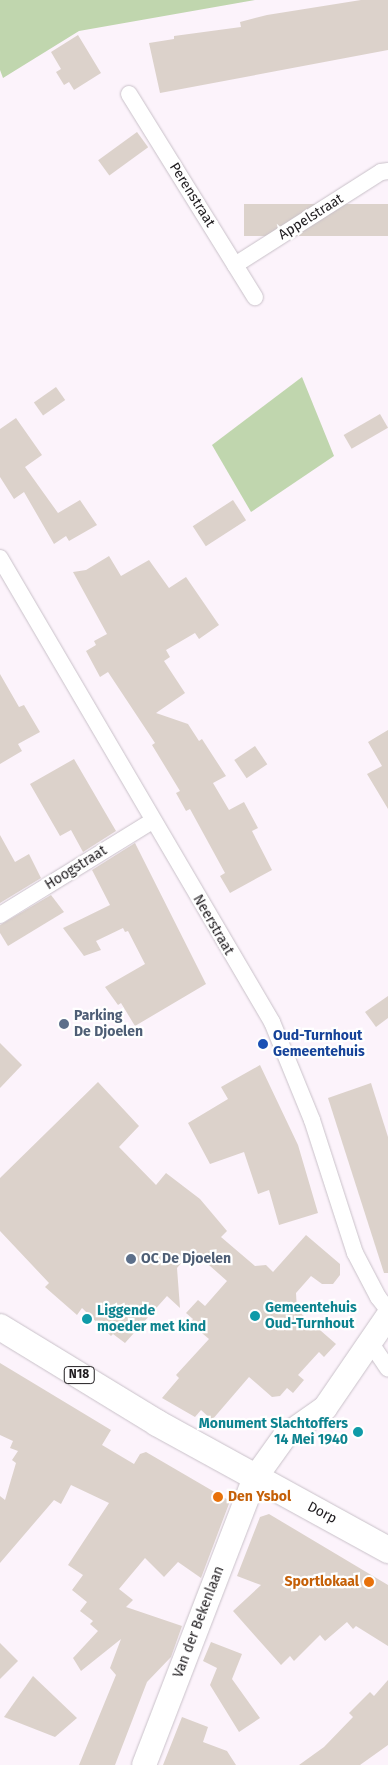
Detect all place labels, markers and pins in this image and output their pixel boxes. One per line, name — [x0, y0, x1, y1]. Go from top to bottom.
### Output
place label: Parking De Djoelen — [74, 1008, 143, 1040]
marker: Parking De Djoelen — [58, 1018, 70, 1030]
place label: Oud-Turnhout Gemeentehuis — [273, 1028, 365, 1060]
marker: Oud-Turnhout Gemeentehuis — [257, 1038, 269, 1050]
place label: OC De Djoelen — [141, 1251, 231, 1267]
marker: OC De Djoelen — [125, 1253, 137, 1265]
place label: Gemeentehuis Oud-Turnhout — [265, 1300, 357, 1332]
place label: Liggende moeder met kind — [97, 1303, 206, 1335]
marker: Gemeentehuis Oud-Turnhout — [249, 1310, 261, 1322]
marker: Liggende moeder met kind — [81, 1313, 93, 1325]
place label: Monument Slachtoffers 14 Mei 1940 — [199, 1416, 348, 1448]
marker: Monument Slachtoffers 14 Mei 1940 — [352, 1426, 364, 1438]
place label: Den Ysbol — [228, 1489, 291, 1505]
marker: Den Ysbol — [212, 1491, 224, 1503]
place label: Sportlokaal — [285, 1574, 359, 1590]
marker: Sportlokaal — [363, 1576, 375, 1588]

